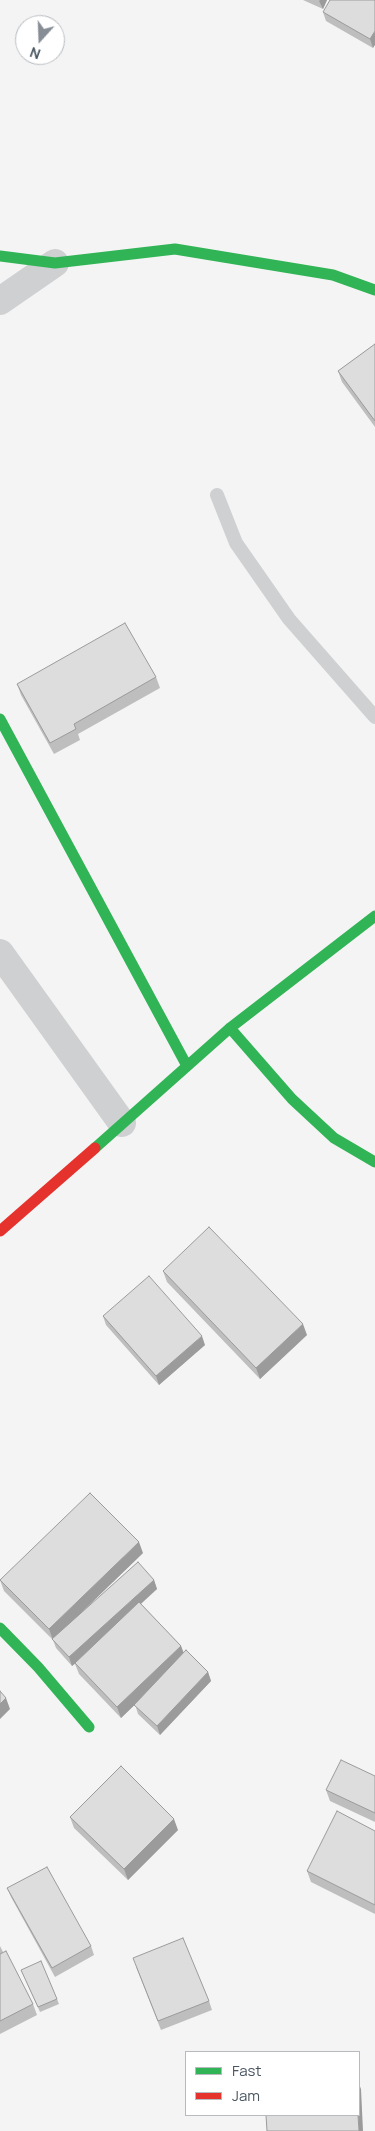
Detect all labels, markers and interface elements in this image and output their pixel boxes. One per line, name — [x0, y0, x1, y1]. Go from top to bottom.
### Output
north arrow — [15, 15, 65, 65]
text: N — [27, 43, 43, 64]
legend — [185, 2051, 360, 2116]
text: Fast — [232, 2060, 261, 2081]
text: Jam — [232, 2085, 260, 2106]

